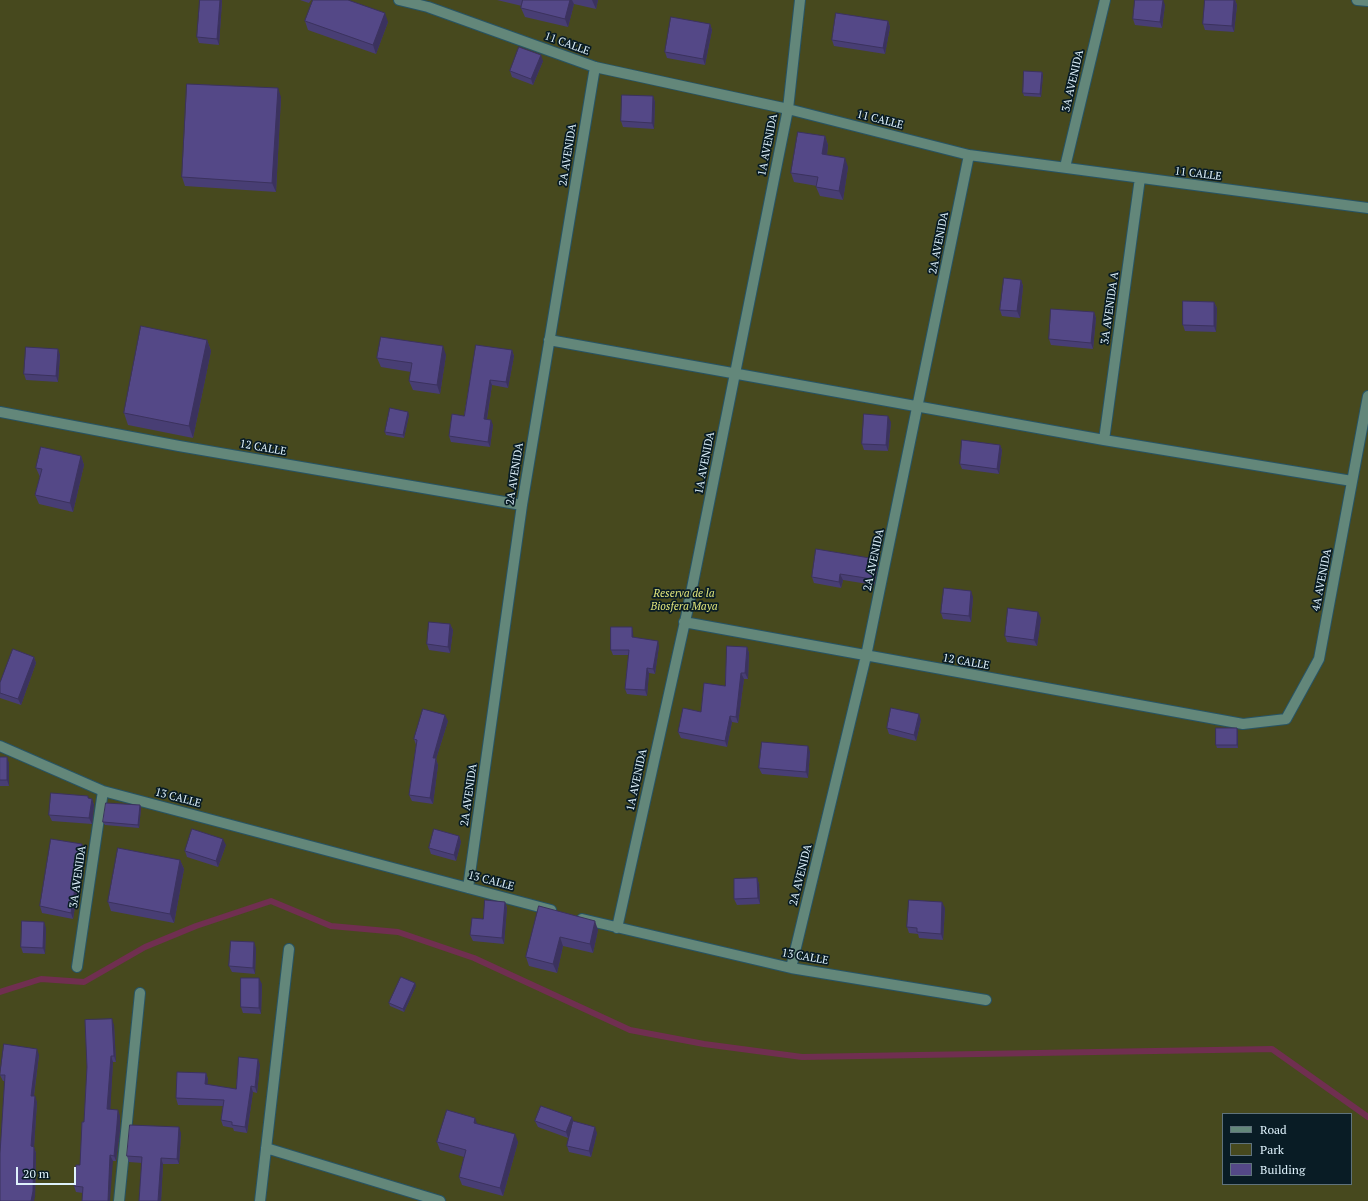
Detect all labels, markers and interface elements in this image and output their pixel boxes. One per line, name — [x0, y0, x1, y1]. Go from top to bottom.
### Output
street label: 11 CALLE — [543, 30, 591, 58]
street label: 3A AVENIDA — [1059, 49, 1087, 113]
street label: 11 CALLE — [855, 108, 905, 132]
street label: 1A AVENIDA — [756, 113, 780, 177]
street label: 2A AVENIDA — [557, 123, 579, 187]
street label: 11 CALLE — [1174, 165, 1222, 183]
street label: 2A AVENIDA — [927, 211, 951, 275]
street label: 3A AVENIDA A — [1098, 271, 1122, 345]
street label: 1A AVENIDA — [693, 431, 717, 495]
street label: 12 CALLE — [239, 437, 287, 459]
street label: 2A AVENIDA — [504, 442, 526, 506]
street label: 2A AVENIDA — [861, 528, 887, 592]
street label: 4A AVENIDA — [1310, 548, 1334, 612]
park label: Reserva de la Biosfera Maya — [650, 587, 718, 613]
street label: 12 CALLE — [942, 651, 990, 673]
street label: 1A AVENIDA — [624, 748, 650, 812]
street label: 2A AVENIDA — [458, 763, 480, 827]
street label: 13 CALLE — [153, 786, 203, 810]
street label: 2A AVENIDA — [787, 843, 815, 907]
street label: 3A AVENIDA — [67, 845, 89, 909]
street label: 13 CALLE — [466, 869, 516, 893]
street label: 13 CALLE — [781, 946, 829, 968]
legend — [1222, 1113, 1352, 1185]
text: Road — [1260, 1122, 1287, 1137]
text: Park — [1260, 1142, 1284, 1157]
scale bar — [18, 1159, 78, 1185]
text: Building — [1260, 1162, 1305, 1177]
text: 20 m — [23, 1166, 49, 1181]

